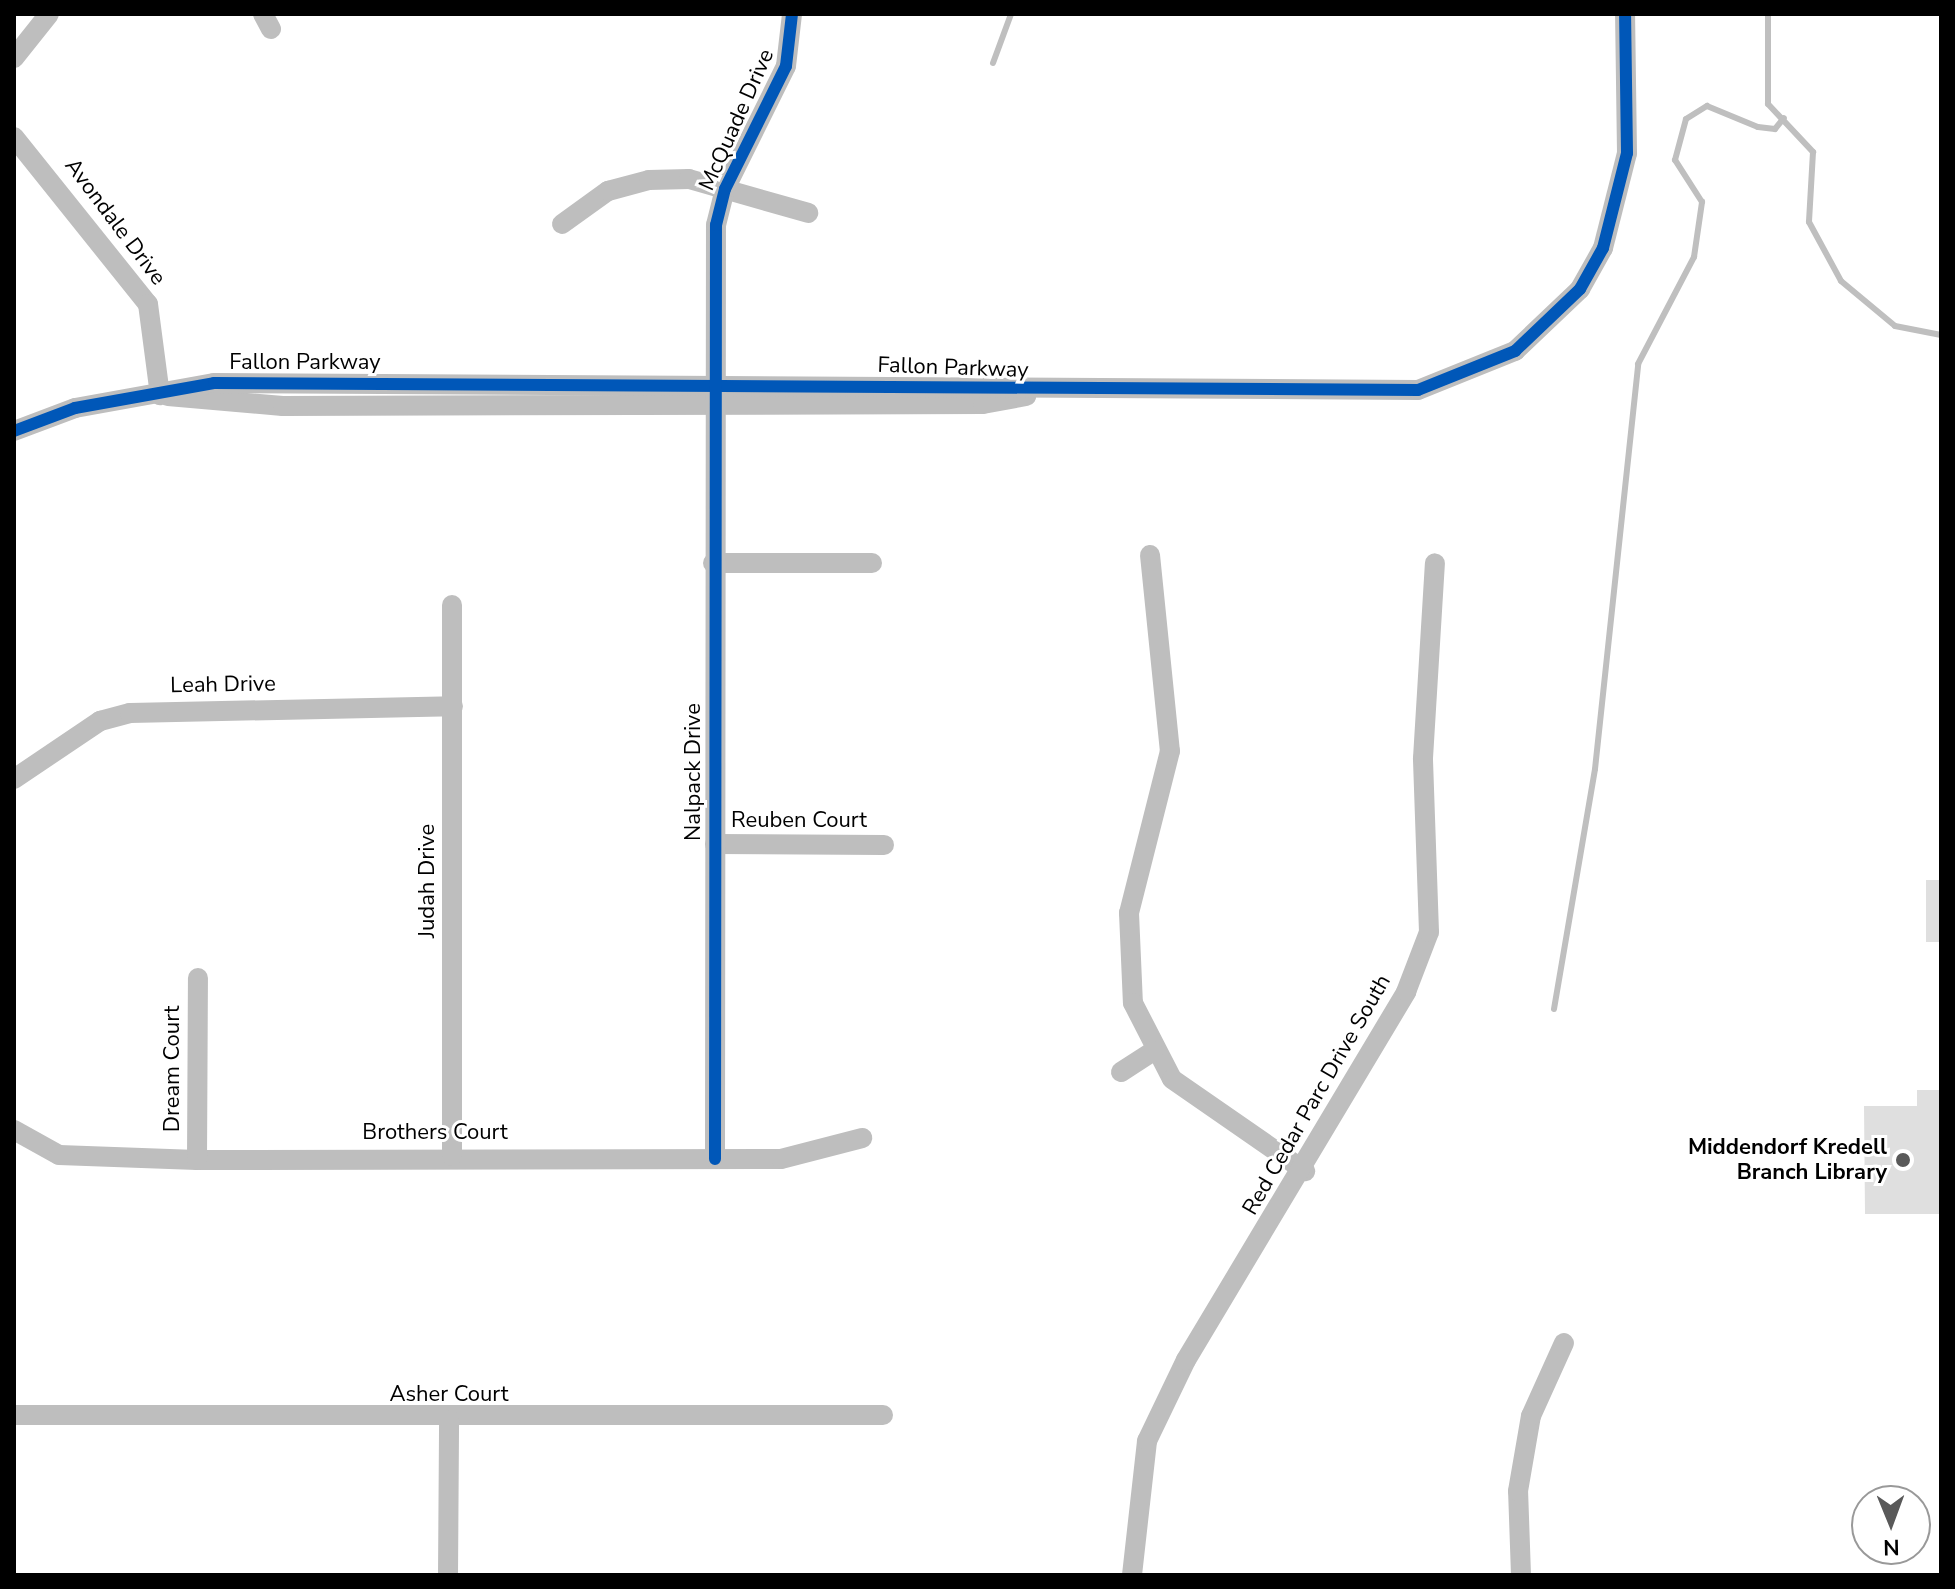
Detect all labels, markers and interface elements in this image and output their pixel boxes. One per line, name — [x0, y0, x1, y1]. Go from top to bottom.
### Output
street label: McQuade Drive — [694, 45, 780, 195]
street label: Avondale Drive — [59, 153, 171, 291]
street label: Fallon Parkway — [229, 350, 381, 376]
street label: Fallon Parkway — [877, 352, 1029, 384]
street label: Leah Drive — [170, 671, 276, 699]
street label: Nalpack Drive — [681, 703, 707, 841]
street label: Reuben Court — [731, 808, 867, 834]
street label: Judah Drive — [415, 824, 441, 938]
street label: Red Cedar Parc Drive South — [1237, 970, 1397, 1220]
street label: Dream Court — [160, 1006, 186, 1132]
street label: Brothers Court — [362, 1120, 508, 1146]
place label: Middendorf Kredell Branch Library — [1688, 1134, 1887, 1186]
marker: Middendorf Kredell Branch Library — [1894, 1151, 1912, 1169]
street label: Asher Court — [390, 1382, 508, 1408]
north arrow — [1851, 1485, 1931, 1565]
text: N — [1883, 1532, 1900, 1562]

